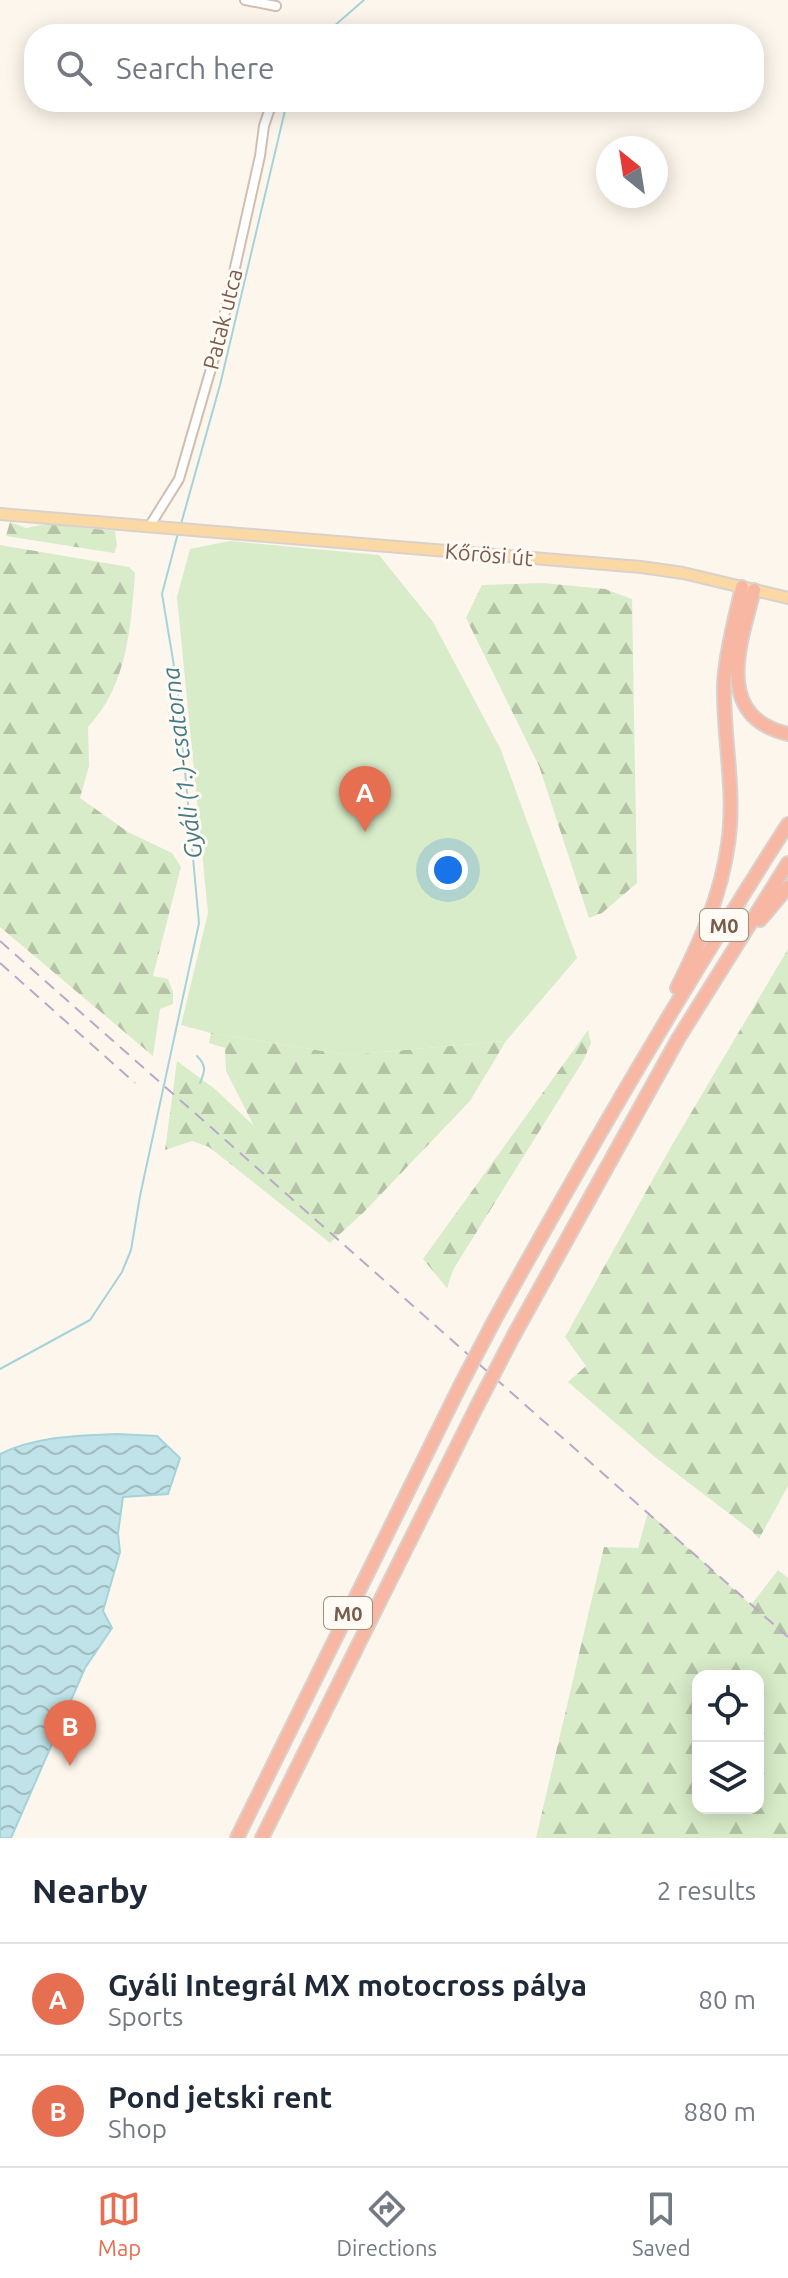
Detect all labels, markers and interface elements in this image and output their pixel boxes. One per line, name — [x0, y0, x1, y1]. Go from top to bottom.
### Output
search box — [24, 24, 764, 112]
icon: search — [52, 46, 96, 90]
text: Search here — [116, 51, 275, 85]
north arrow — [596, 136, 668, 208]
street label: Patak utca — [197, 266, 247, 372]
street label: Kőrösi út — [444, 538, 534, 570]
water label: Gyáli (1.)-csatorna — [157, 666, 207, 860]
pin: A — [339, 766, 391, 832]
your location — [428, 850, 468, 890]
road number: M0 — [700, 909, 748, 941]
road number: M0 — [324, 1597, 372, 1629]
map controls — [692, 1670, 764, 1814]
button: locate — [692, 1670, 764, 1742]
pin: B — [44, 1700, 96, 1766]
button: layers — [692, 1742, 764, 1814]
text: Nearby — [32, 1871, 147, 1909]
text: 2 results — [657, 1876, 756, 1905]
text: Gyáli Integrál MX motocross pálya — [108, 1968, 587, 2002]
text: A — [49, 1985, 67, 2014]
text: 80 m — [698, 1985, 756, 2014]
text: Sports — [108, 2002, 183, 2031]
text: Pond jetski rent — [108, 2080, 332, 2114]
text: B — [49, 2097, 67, 2126]
text: 880 m — [684, 2097, 756, 2126]
text: Shop — [108, 2114, 167, 2143]
tab: Map — [97, 2187, 141, 2260]
tab: Directions — [336, 2187, 437, 2260]
tab: Saved — [632, 2187, 691, 2260]

